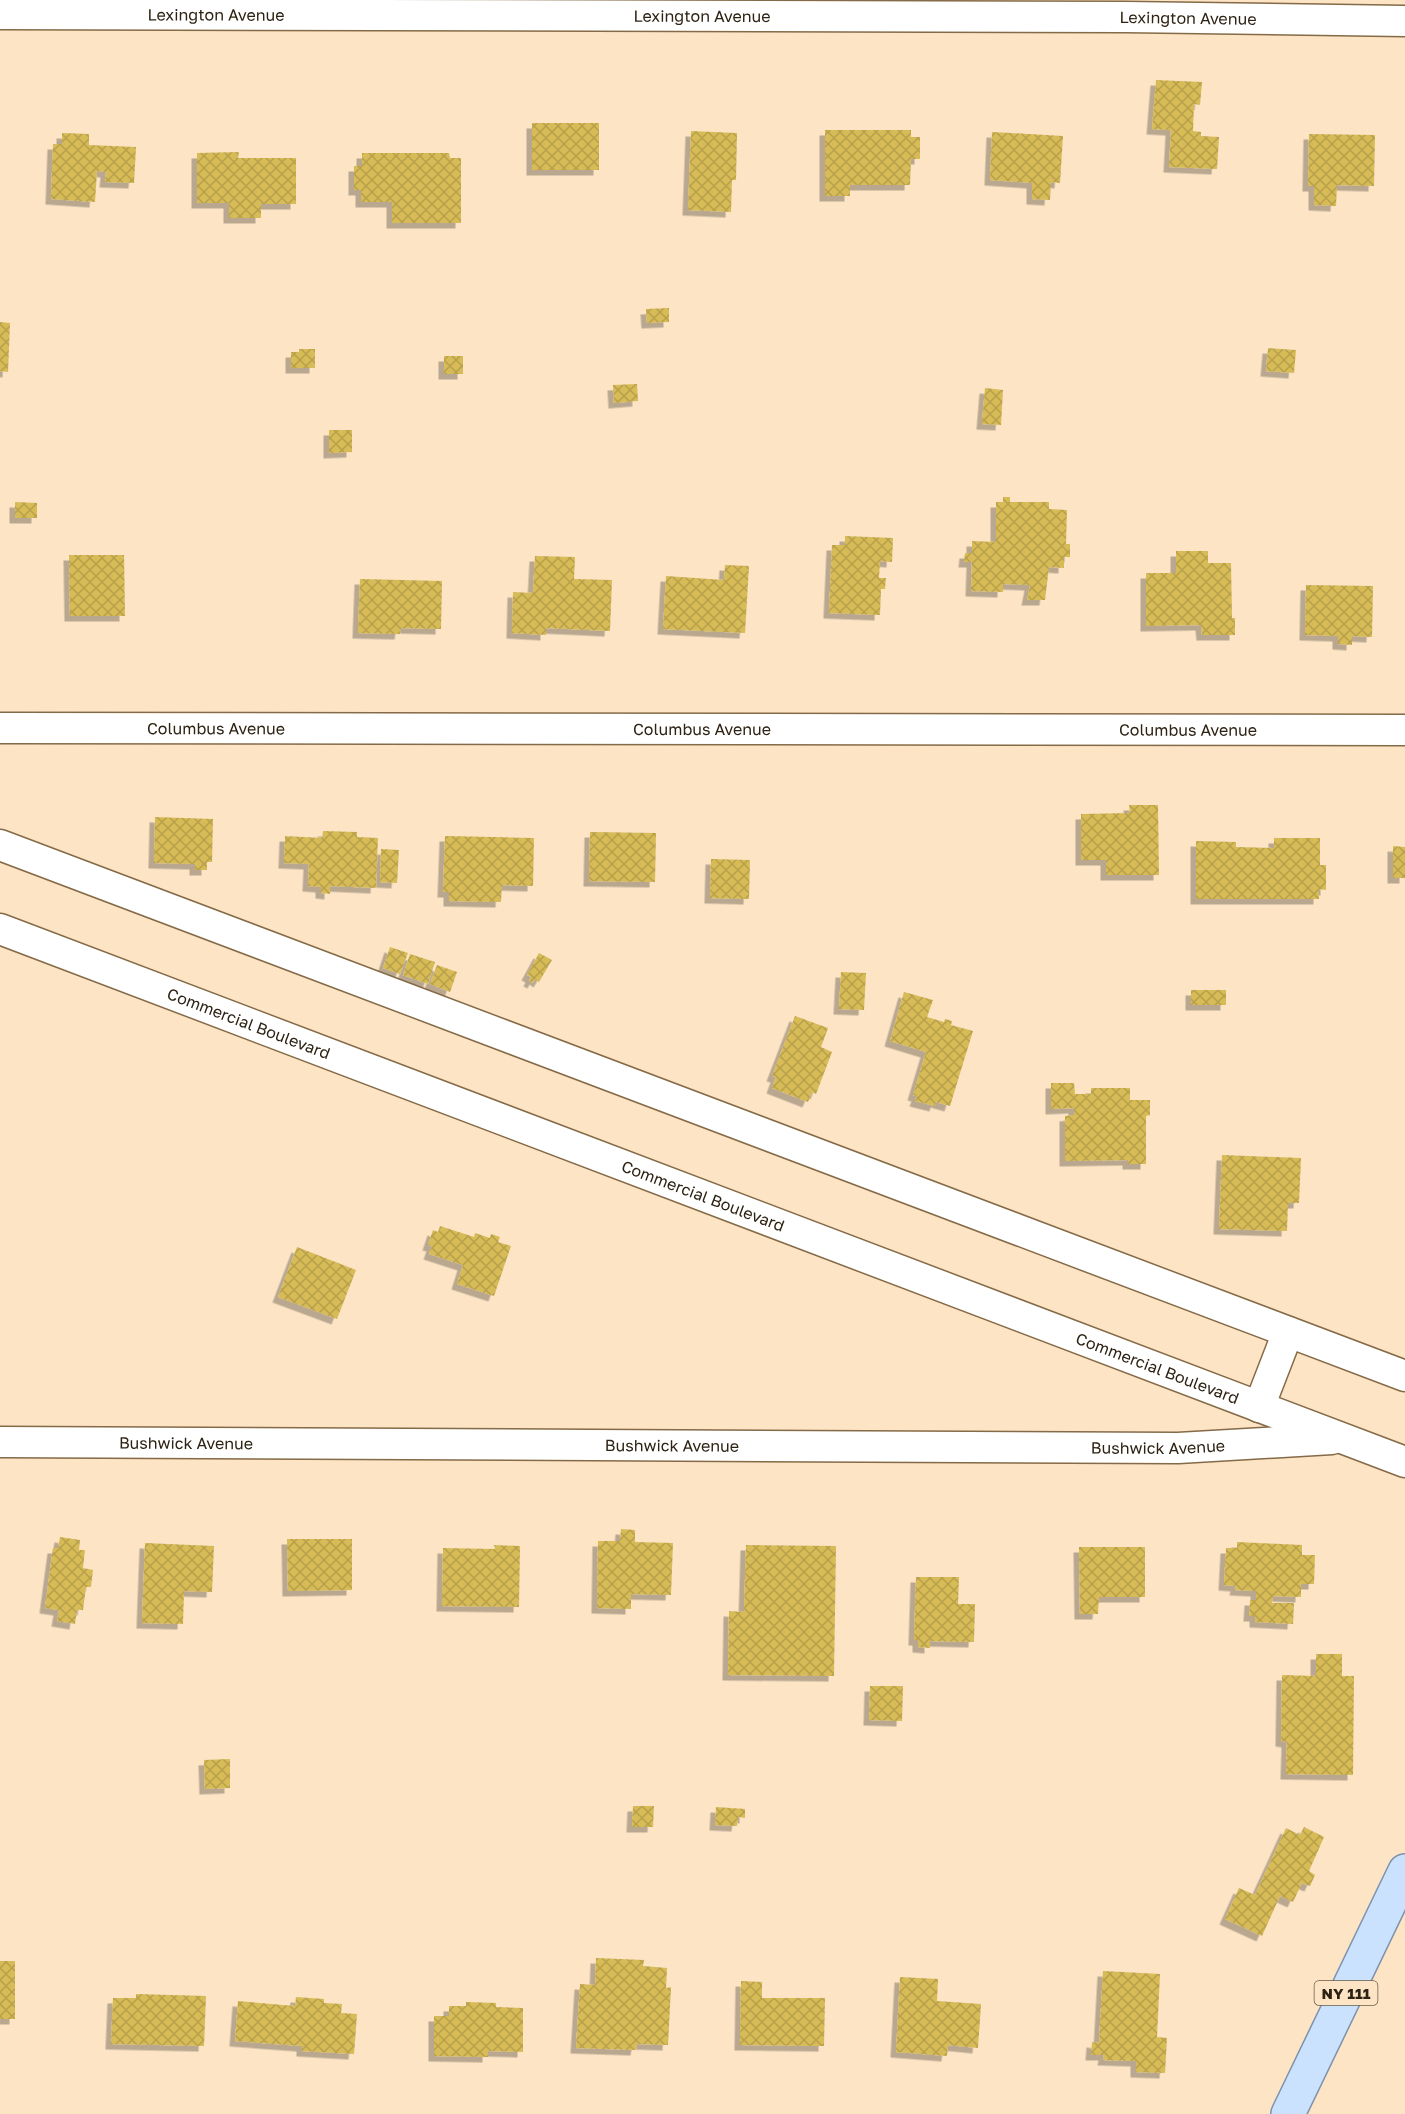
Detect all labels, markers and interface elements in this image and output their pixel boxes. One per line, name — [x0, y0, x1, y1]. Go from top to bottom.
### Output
street label: Lexington Avenue — [147, 4, 285, 25]
street label: Lexington Avenue — [633, 6, 771, 26]
street label: Lexington Avenue — [1119, 7, 1257, 29]
street label: Columbus Avenue — [147, 718, 285, 738]
street label: Columbus Avenue — [633, 719, 771, 739]
street label: Columbus Avenue — [1119, 720, 1257, 740]
street label: Commercial Boulevard — [164, 983, 333, 1063]
street label: Commercial Boulevard — [619, 1156, 787, 1236]
street label: Commercial Boulevard — [1073, 1328, 1242, 1408]
street label: Bushwick Avenue — [119, 1433, 253, 1453]
street label: Bushwick Avenue — [605, 1435, 739, 1456]
street label: Bushwick Avenue — [1091, 1435, 1226, 1458]
road number: NY 111 — [1314, 1981, 1378, 2005]

